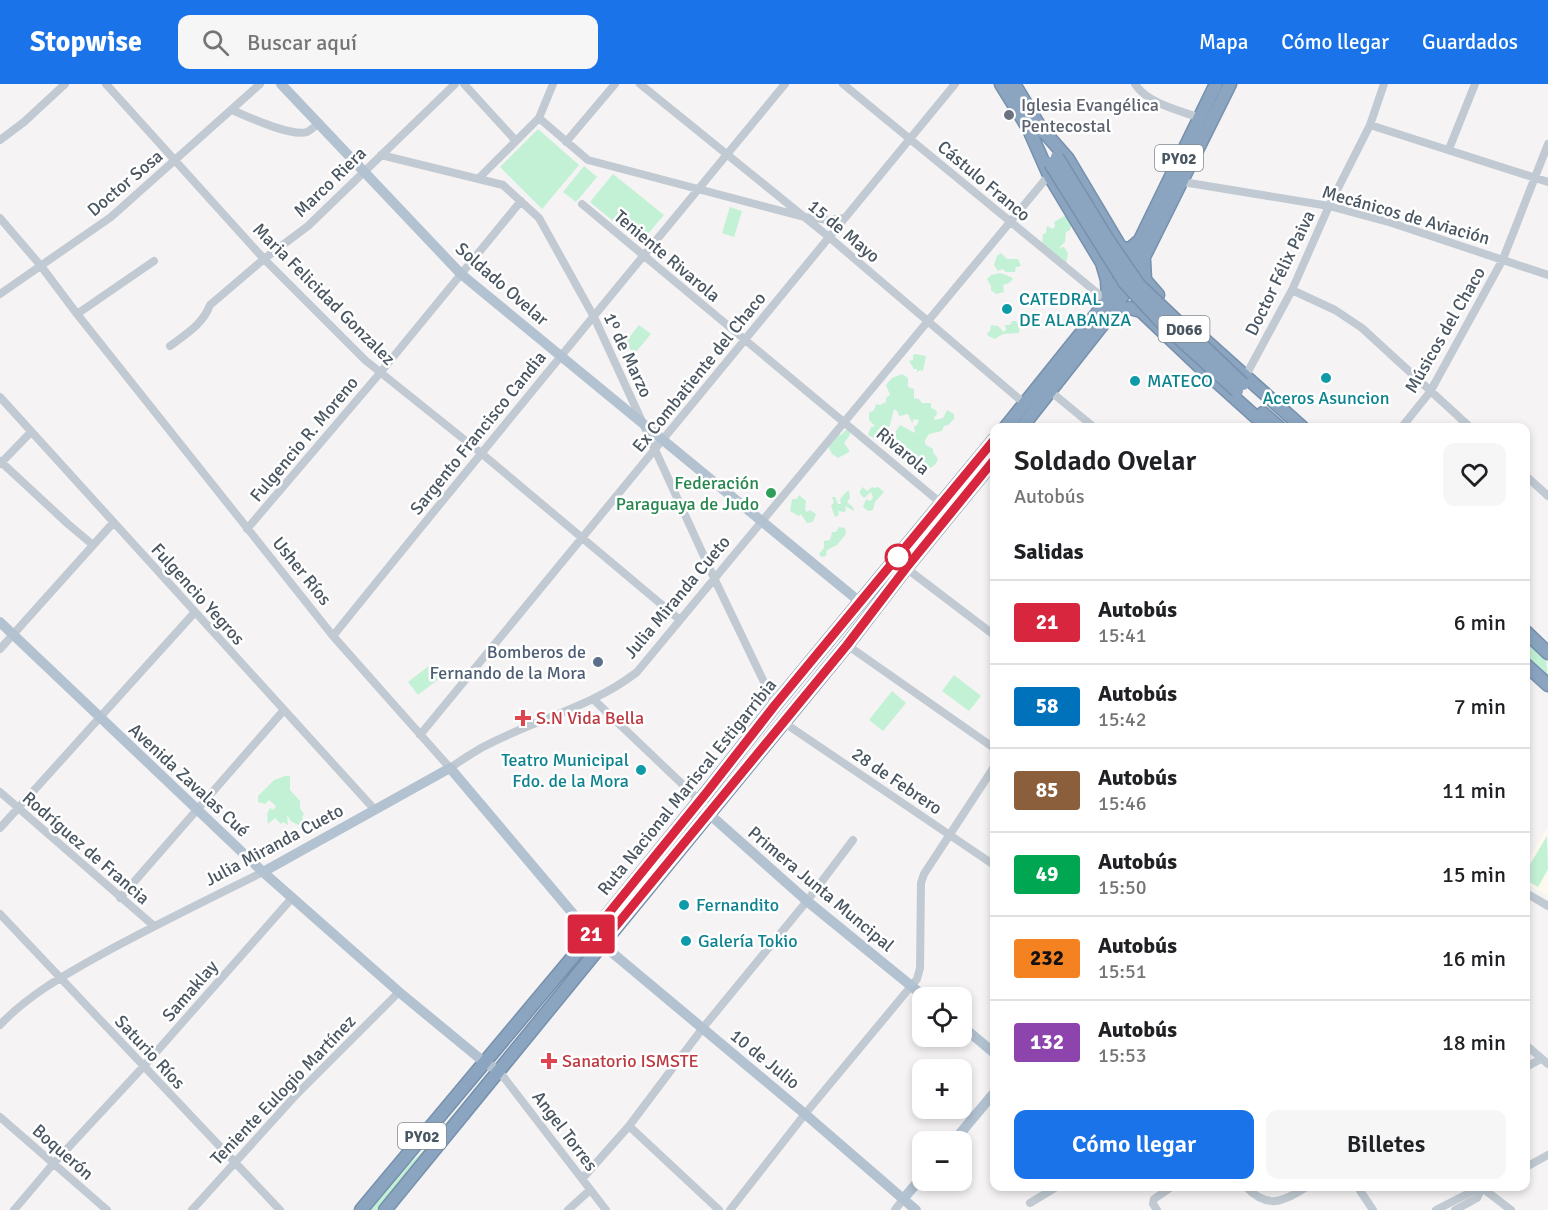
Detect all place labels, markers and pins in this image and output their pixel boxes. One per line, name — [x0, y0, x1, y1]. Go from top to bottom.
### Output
place label: Iglesia Evangélica Pentecostal — [1021, 94, 1159, 137]
marker: Iglesia Evangélica Pentecostal — [1002, 108, 1016, 122]
place label: CATEDRAL DE ALABANZA — [1019, 288, 1131, 331]
marker: CATEDRAL DE ALABANZA — [1000, 302, 1014, 316]
place label: MATECO — [1147, 370, 1213, 392]
marker: Aceros Asuncion — [1319, 371, 1333, 385]
marker: MATECO — [1128, 374, 1142, 388]
place label: Aceros Asuncion — [1263, 387, 1390, 409]
place label: Federación Paraguaya de Judo — [616, 472, 759, 515]
marker: Federación Paraguaya de Judo — [764, 486, 778, 500]
unlabelled marker — [885, 544, 911, 570]
place label: Bomberos de Fernando de la Mora — [429, 641, 586, 684]
marker: Bomberos de Fernando de la Mora — [591, 655, 605, 669]
place label: S.N Vida Bella — [536, 707, 644, 729]
marker: S.N Vida Bella — [514, 709, 532, 727]
place label: Teatro Municipal Fdo. de la Mora — [501, 749, 629, 792]
marker: Teatro Municipal Fdo. de la Mora — [634, 763, 648, 777]
place label: Fernandito — [696, 894, 779, 916]
marker: Fernandito — [677, 898, 691, 912]
place label: Galería Tokio — [698, 930, 798, 952]
marker: Galería Tokio — [679, 934, 693, 948]
place label: Sanatorio ISMSTE — [562, 1050, 699, 1072]
marker: Sanatorio ISMSTE — [540, 1052, 558, 1070]

